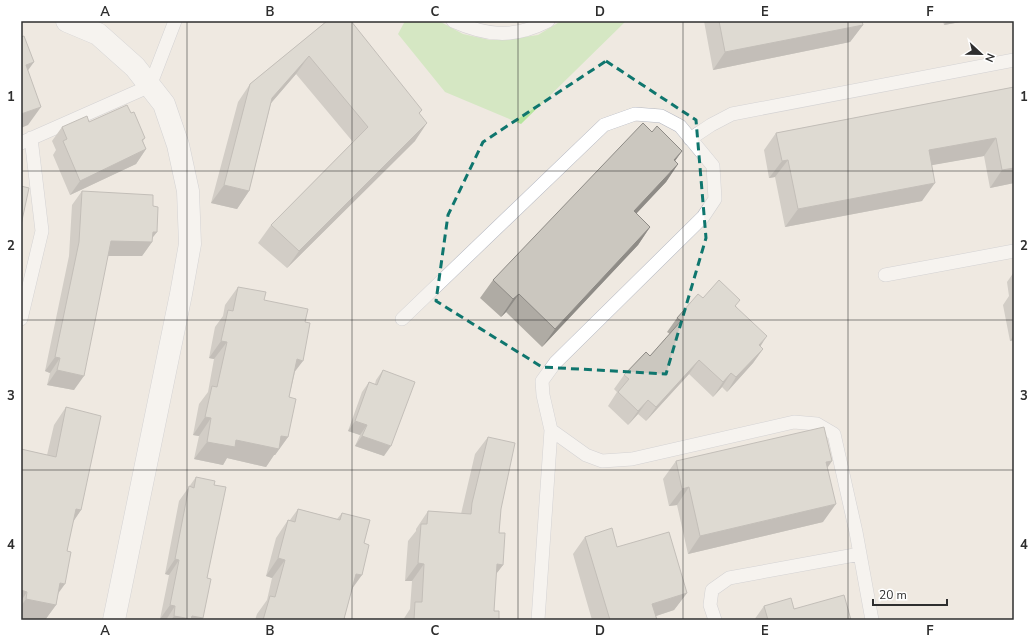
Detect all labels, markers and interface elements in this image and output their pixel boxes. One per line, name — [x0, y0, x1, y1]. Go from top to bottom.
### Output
text: A — [100, 3, 110, 21]
text: B — [266, 3, 275, 21]
text: C — [431, 3, 440, 21]
text: D — [595, 3, 605, 21]
text: E — [761, 3, 769, 21]
text: F — [926, 3, 934, 21]
north arrow — [961, 34, 1001, 74]
text: N — [981, 51, 998, 64]
text: 1 — [7, 88, 15, 106]
text: 1 — [1020, 88, 1028, 106]
text: 2 — [7, 237, 15, 255]
text: 2 — [1020, 237, 1028, 255]
text: 3 — [7, 387, 15, 405]
text: 3 — [1020, 387, 1028, 405]
text: 4 — [7, 536, 15, 554]
text: 4 — [1020, 536, 1028, 554]
scale bar — [873, 581, 947, 607]
text: 20 m — [879, 587, 907, 603]
text: A — [100, 622, 110, 640]
text: B — [266, 622, 275, 640]
text: C — [431, 622, 440, 640]
text: D — [595, 622, 605, 640]
text: E — [761, 622, 769, 640]
text: F — [926, 622, 934, 640]

